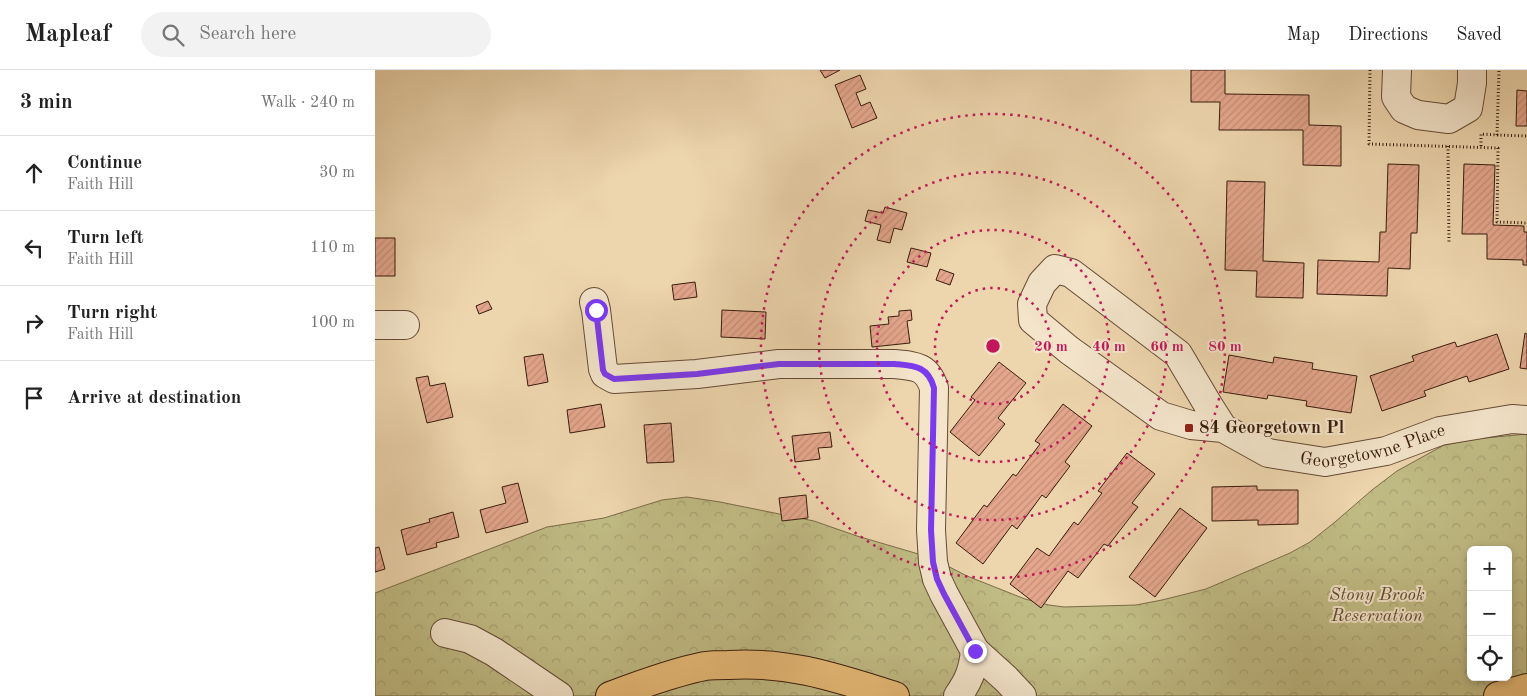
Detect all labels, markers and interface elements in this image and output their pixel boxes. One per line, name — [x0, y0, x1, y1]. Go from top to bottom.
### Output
search box — [141, 12, 491, 57]
icon: search — [159, 21, 187, 49]
text: Mapleaf — [25, 23, 111, 47]
text: Search here — [199, 25, 296, 44]
text: Map — [1287, 26, 1320, 44]
text: Directions — [1348, 26, 1428, 44]
text: Saved — [1456, 26, 1502, 44]
text: 3 min — [20, 92, 73, 113]
text: Walk · 240 m — [260, 95, 355, 111]
text: Continue — [67, 154, 142, 173]
icon: ahead — [20, 159, 48, 187]
text: 30 m — [319, 165, 355, 181]
text: Faith Hill — [67, 177, 133, 193]
text: Turn left — [67, 229, 144, 248]
icon: left — [20, 234, 48, 262]
text: 110 m — [310, 240, 355, 256]
text: Faith Hill — [67, 252, 133, 268]
route start — [585, 299, 608, 322]
text: Turn right — [67, 304, 157, 323]
icon: right — [20, 309, 48, 337]
text: 100 m — [310, 315, 355, 331]
text: Faith Hill — [67, 327, 133, 343]
centre of rings — [984, 337, 1002, 355]
text: 20 m — [1034, 340, 1068, 355]
text: 40 m — [1092, 340, 1126, 355]
text: 60 m — [1150, 340, 1184, 355]
text: 80 m — [1208, 340, 1242, 355]
icon: arrive — [20, 384, 48, 412]
text: Arrive at destination — [67, 389, 241, 408]
place label: 84 Georgetown Pl — [1199, 419, 1345, 437]
street label: Georgetowne Place — [1299, 421, 1446, 472]
marker: 84 Georgetown Pl — [1183, 422, 1195, 434]
map controls — [1467, 546, 1512, 681]
button: + — [1467, 546, 1512, 591]
park label: Stony Brook Reservation — [1329, 586, 1425, 625]
button: − — [1467, 591, 1512, 636]
button: locate — [1467, 636, 1512, 681]
route end — [964, 640, 987, 663]

